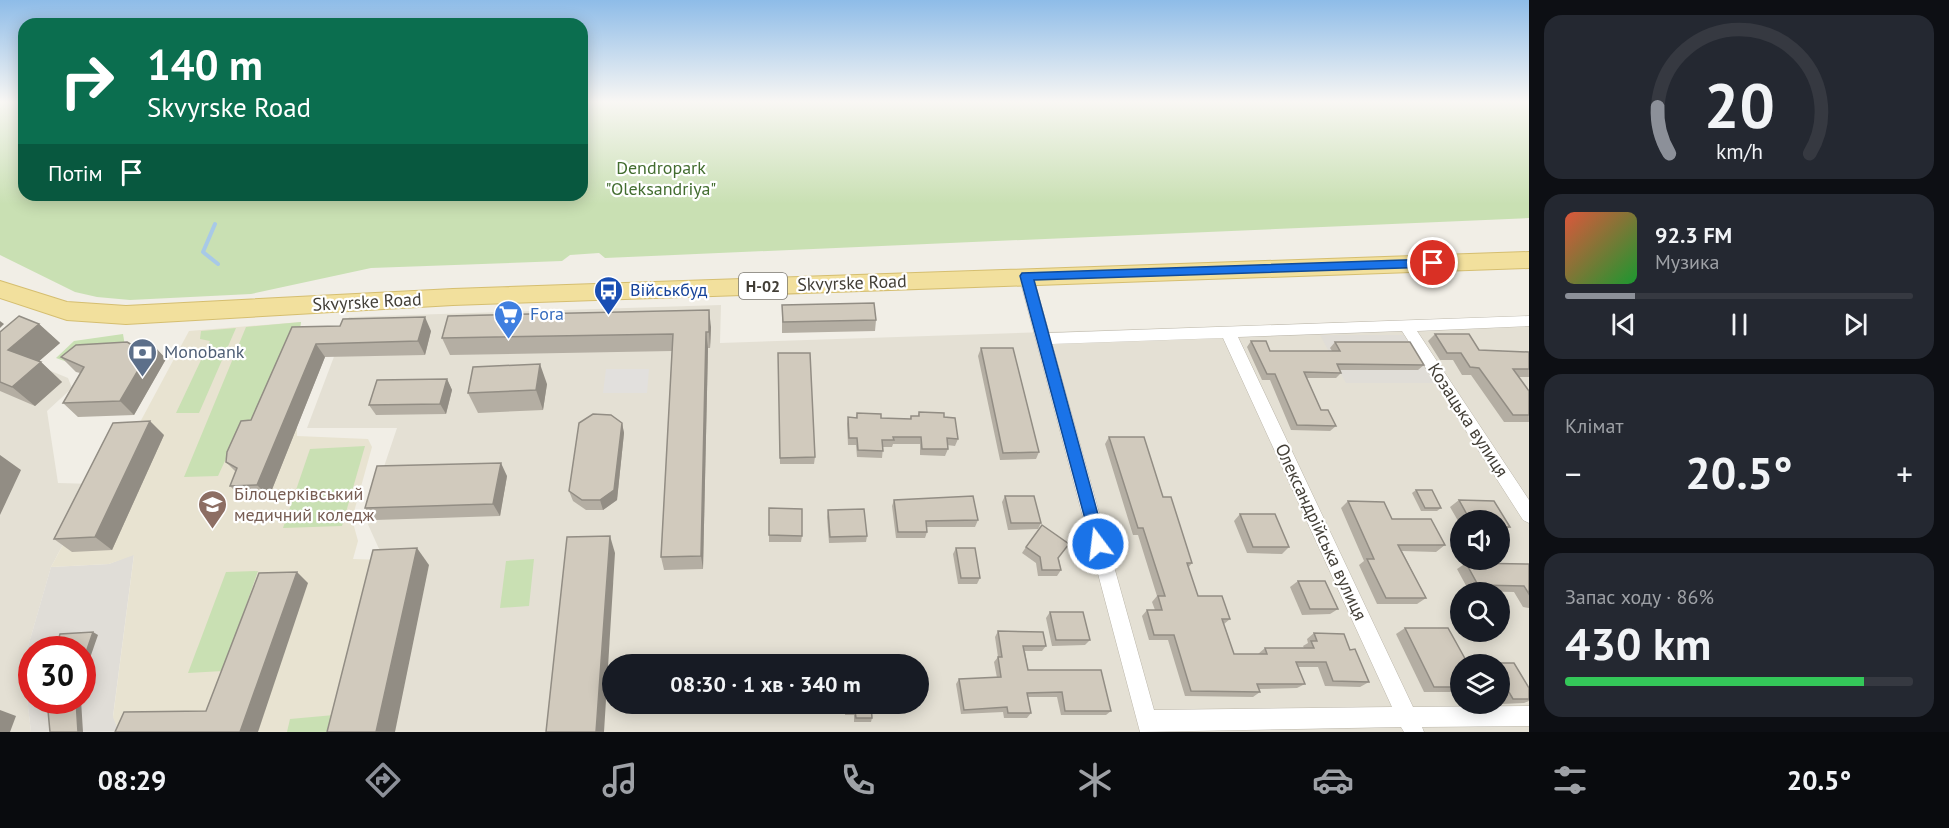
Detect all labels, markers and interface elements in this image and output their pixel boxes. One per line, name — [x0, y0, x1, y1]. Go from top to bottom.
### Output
text: 140 m — [147, 37, 263, 92]
icon: right — [48, 42, 126, 120]
text: 20 — [1704, 64, 1774, 145]
text: Skvyrske Road — [147, 90, 311, 124]
text: km/h — [1715, 138, 1762, 166]
icon: arrive — [115, 156, 148, 189]
park label: Dendropark "Oleksandriya" — [606, 156, 716, 200]
text: Потім — [48, 159, 103, 187]
text: 92.3 FM — [1655, 221, 1732, 249]
pin — [1407, 237, 1458, 288]
icon: arrive — [1416, 246, 1449, 279]
text: Музика — [1655, 249, 1719, 275]
street label: Skvyrske Road — [797, 269, 907, 296]
road number: Н-02 — [739, 273, 787, 299]
bus stop icon: Військбуд — [593, 274, 625, 316]
place label: Військбуд — [630, 278, 708, 301]
street label: Skvyrske Road — [312, 287, 422, 316]
supermarket icon: Fora — [493, 298, 525, 340]
place label: Fora — [530, 302, 564, 325]
icon: previous — [1607, 308, 1640, 341]
icon: pause — [1723, 308, 1756, 341]
icon: next — [1839, 308, 1872, 341]
bank icon: Monobank — [127, 336, 159, 378]
place label: Monobank — [164, 340, 245, 363]
street label: Козацька вулиця — [1423, 358, 1514, 481]
text: Клімат — [1565, 413, 1623, 439]
street label: Олександрійська вулиця — [1270, 440, 1373, 624]
text: 20.5° — [1685, 443, 1793, 501]
text: − — [1565, 452, 1582, 495]
text: + — [1896, 452, 1913, 495]
place label: Білоцерківський медичний коледж — [234, 482, 374, 526]
school or university icon: Білоцерківський медичний коледж — [197, 488, 229, 530]
map controls — [1450, 510, 1510, 714]
button: sound — [1450, 510, 1510, 570]
position arrow — [1066, 512, 1130, 576]
button: search — [1450, 582, 1510, 642]
text: Запас ходу · 86% — [1565, 584, 1714, 610]
text: 430 km — [1565, 614, 1711, 672]
speed limit sign: 30 — [18, 636, 96, 714]
button: layers — [1450, 654, 1510, 714]
text: 08:30 · 1 хв · 340 m — [670, 670, 861, 698]
icon: directions — [362, 759, 404, 801]
icon: music — [599, 759, 641, 801]
icon: phone — [837, 759, 879, 801]
icon: climate — [1074, 759, 1116, 801]
icon: car — [1312, 759, 1354, 801]
icon: filters — [1549, 759, 1591, 801]
text: 08:29 — [98, 763, 166, 797]
text: 20.5° — [1787, 763, 1851, 797]

